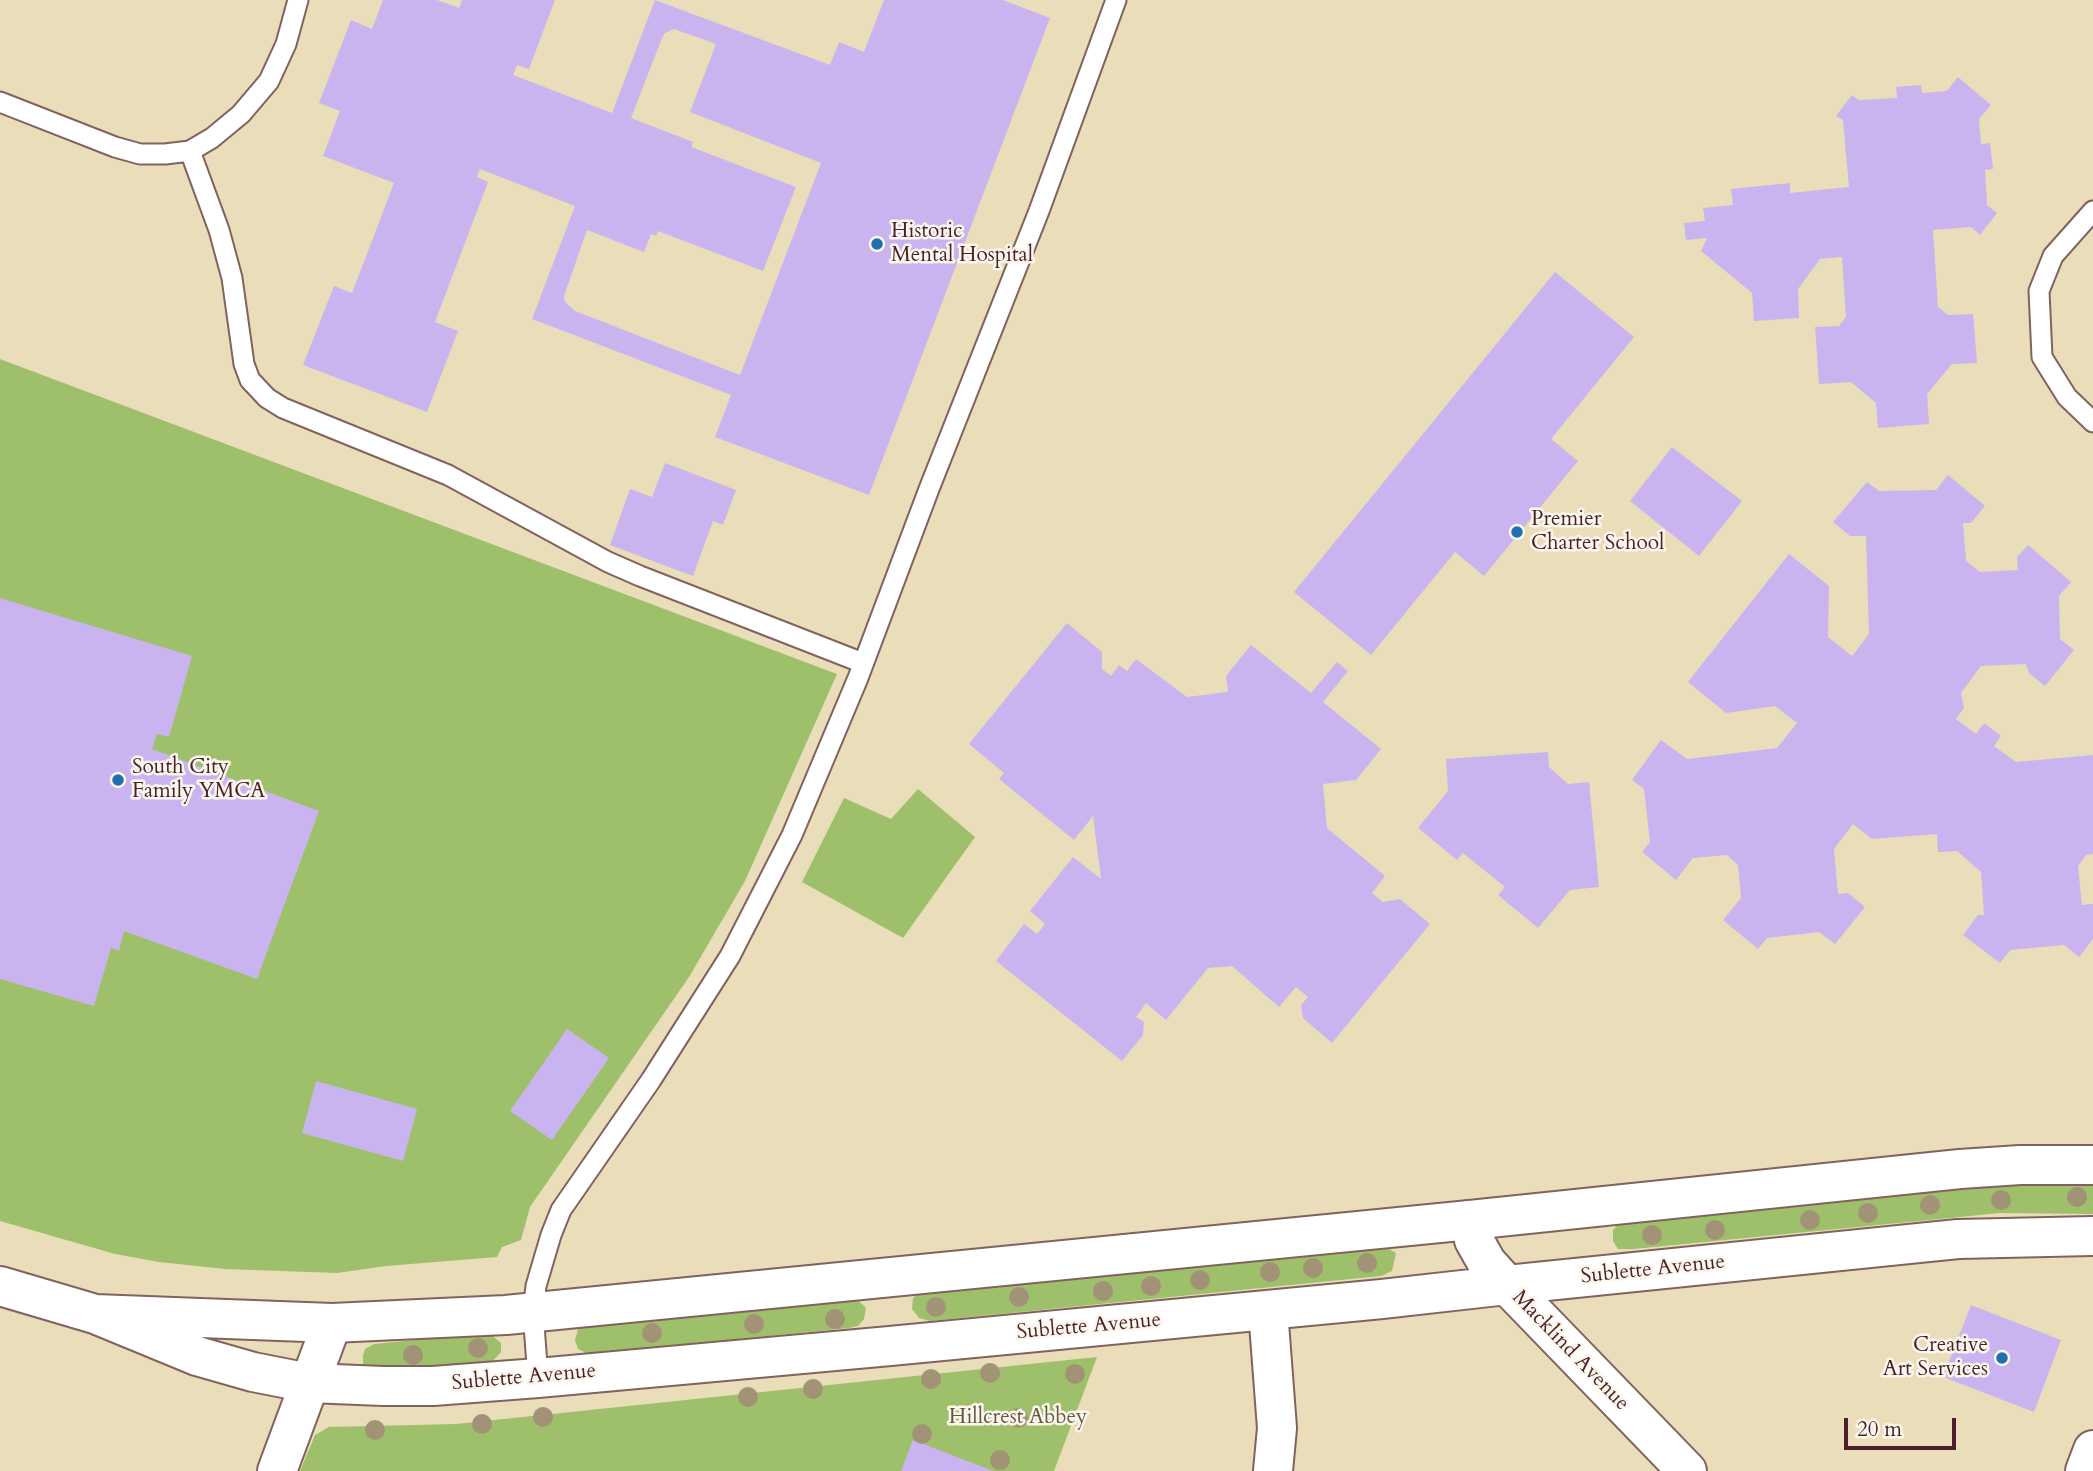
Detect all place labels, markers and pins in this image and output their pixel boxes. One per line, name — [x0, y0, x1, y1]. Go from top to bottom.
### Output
place label: Historic Mental Hospital — [891, 219, 1033, 269]
marker: Historic Mental Hospital — [869, 236, 885, 252]
place label: Premier Charter School — [1531, 507, 1664, 557]
marker: Premier Charter School — [1509, 524, 1525, 540]
place label: South City Family YMCA — [132, 755, 265, 805]
marker: South City Family YMCA — [110, 772, 126, 788]
place label: Creative Art Services — [1883, 1333, 1988, 1383]
marker: Creative Art Services — [1994, 1350, 2010, 1366]

